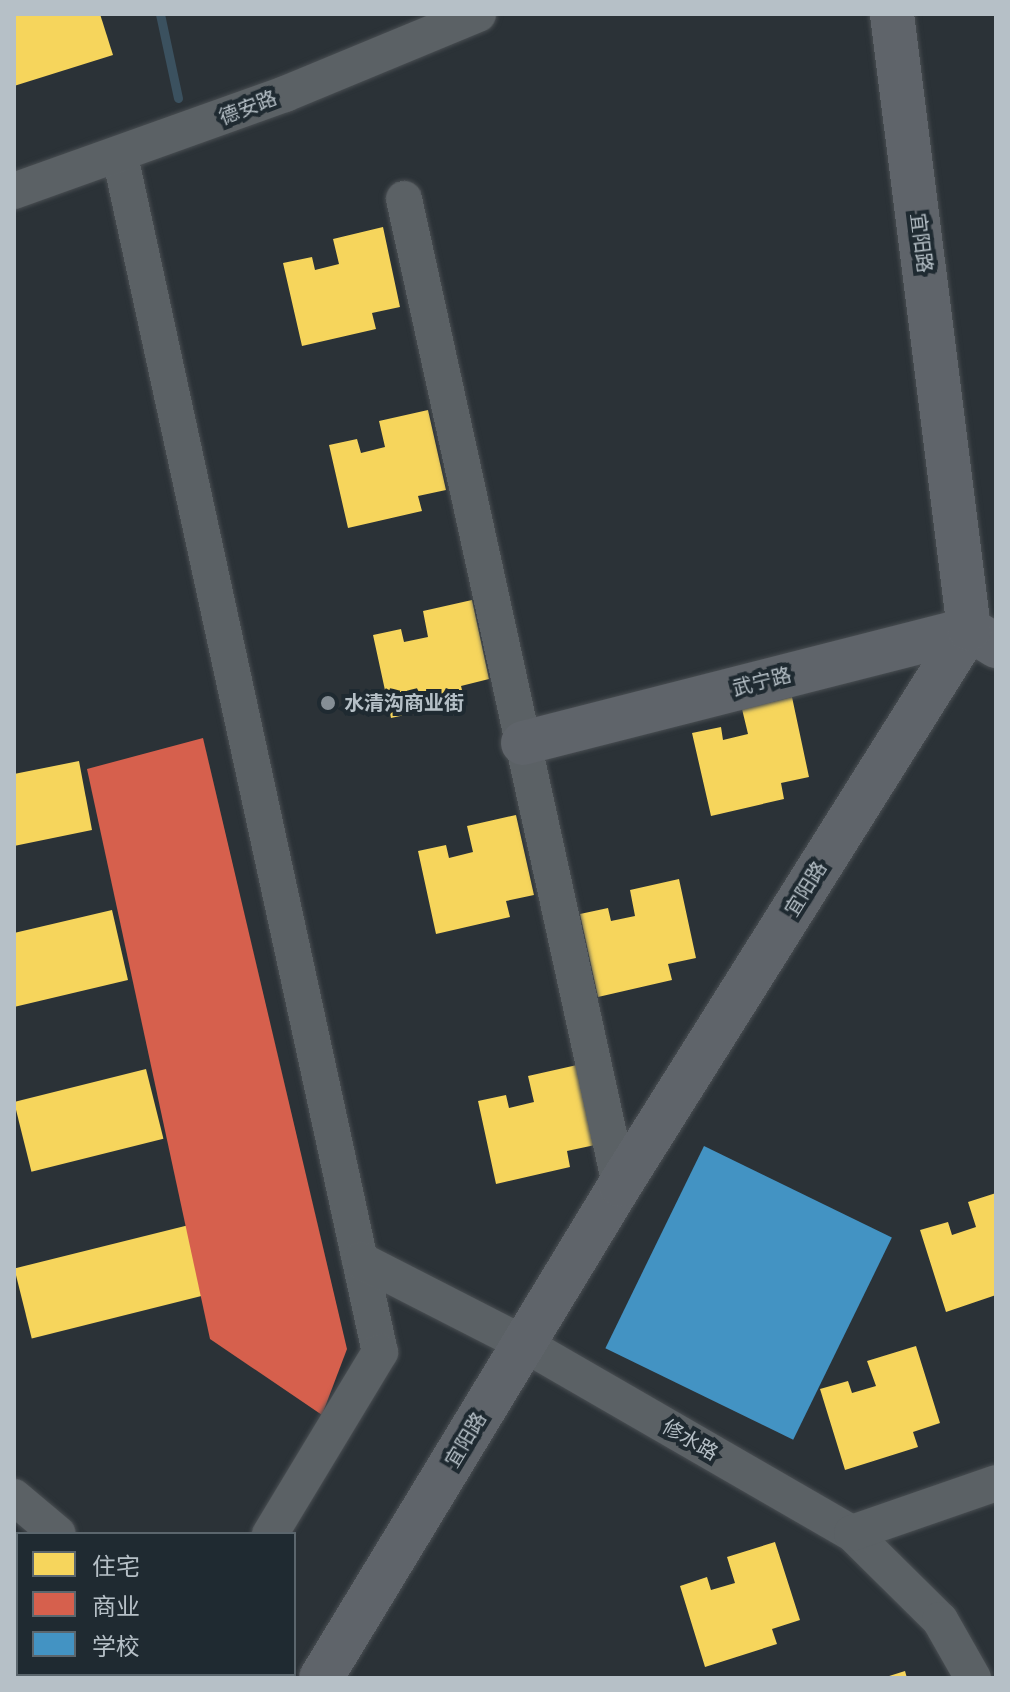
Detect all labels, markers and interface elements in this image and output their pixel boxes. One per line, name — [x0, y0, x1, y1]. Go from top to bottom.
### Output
street label: 德安路 — [216, 86, 280, 130]
street label: 宜阳路 — [905, 212, 937, 274]
street label: 武宁路 — [730, 663, 794, 701]
place label: 水清沟商业街 — [344, 691, 464, 715]
marker: 水清沟商业街 — [319, 694, 337, 712]
street label: 宜阳路 — [780, 857, 832, 921]
street label: 宜阳路 — [440, 1408, 492, 1472]
street label: 修水路 — [658, 1415, 722, 1465]
legend — [16, 1532, 296, 1676]
text: 住宅 — [92, 1552, 140, 1581]
text: 商业 — [92, 1592, 140, 1621]
text: 学校 — [92, 1632, 140, 1661]

